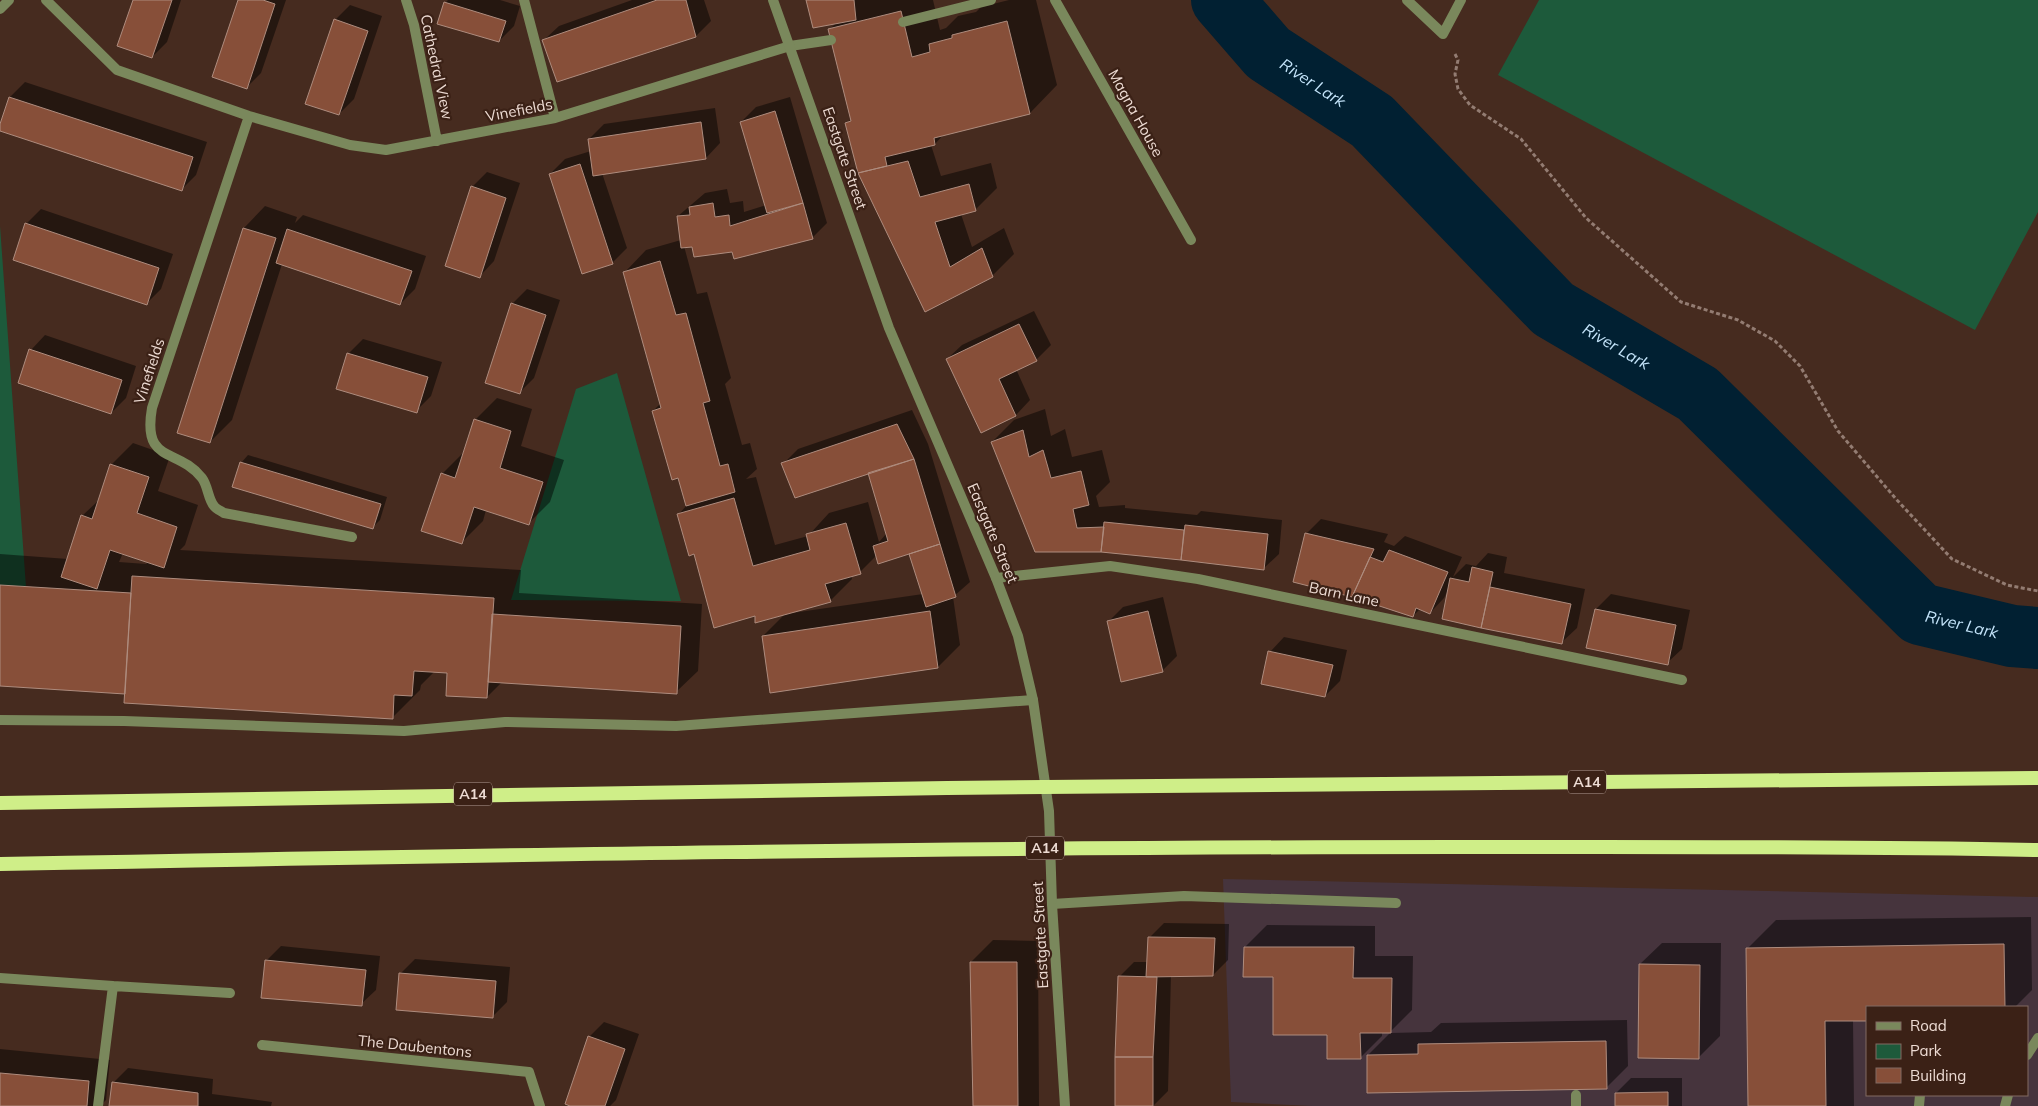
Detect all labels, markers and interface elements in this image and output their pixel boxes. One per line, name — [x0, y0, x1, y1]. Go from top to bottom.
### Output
street label: Cathedral View — [417, 13, 457, 121]
water label: River Lark — [1276, 54, 1350, 112]
street label: Magna House — [1104, 66, 1168, 160]
street label: Vinefields — [484, 94, 554, 126]
street label: Eastgate Street — [819, 104, 871, 212]
water label: River Lark — [1579, 319, 1654, 374]
street label: Vinefields — [129, 336, 169, 406]
street label: Eastgate Street — [963, 480, 1023, 586]
street label: Barn Lane — [1307, 577, 1381, 611]
water label: River Lark — [1923, 606, 2001, 643]
road number: A14 — [1568, 770, 1606, 794]
road number: A14 — [454, 782, 492, 806]
road number: A14 — [1026, 836, 1064, 860]
street label: Eastgate Street — [1028, 881, 1052, 989]
legend — [1866, 1006, 2028, 1096]
text: Road — [1910, 1016, 1947, 1035]
street label: The Daubentons — [357, 1031, 473, 1061]
text: Park — [1910, 1041, 1942, 1060]
text: Building — [1910, 1066, 1966, 1085]

